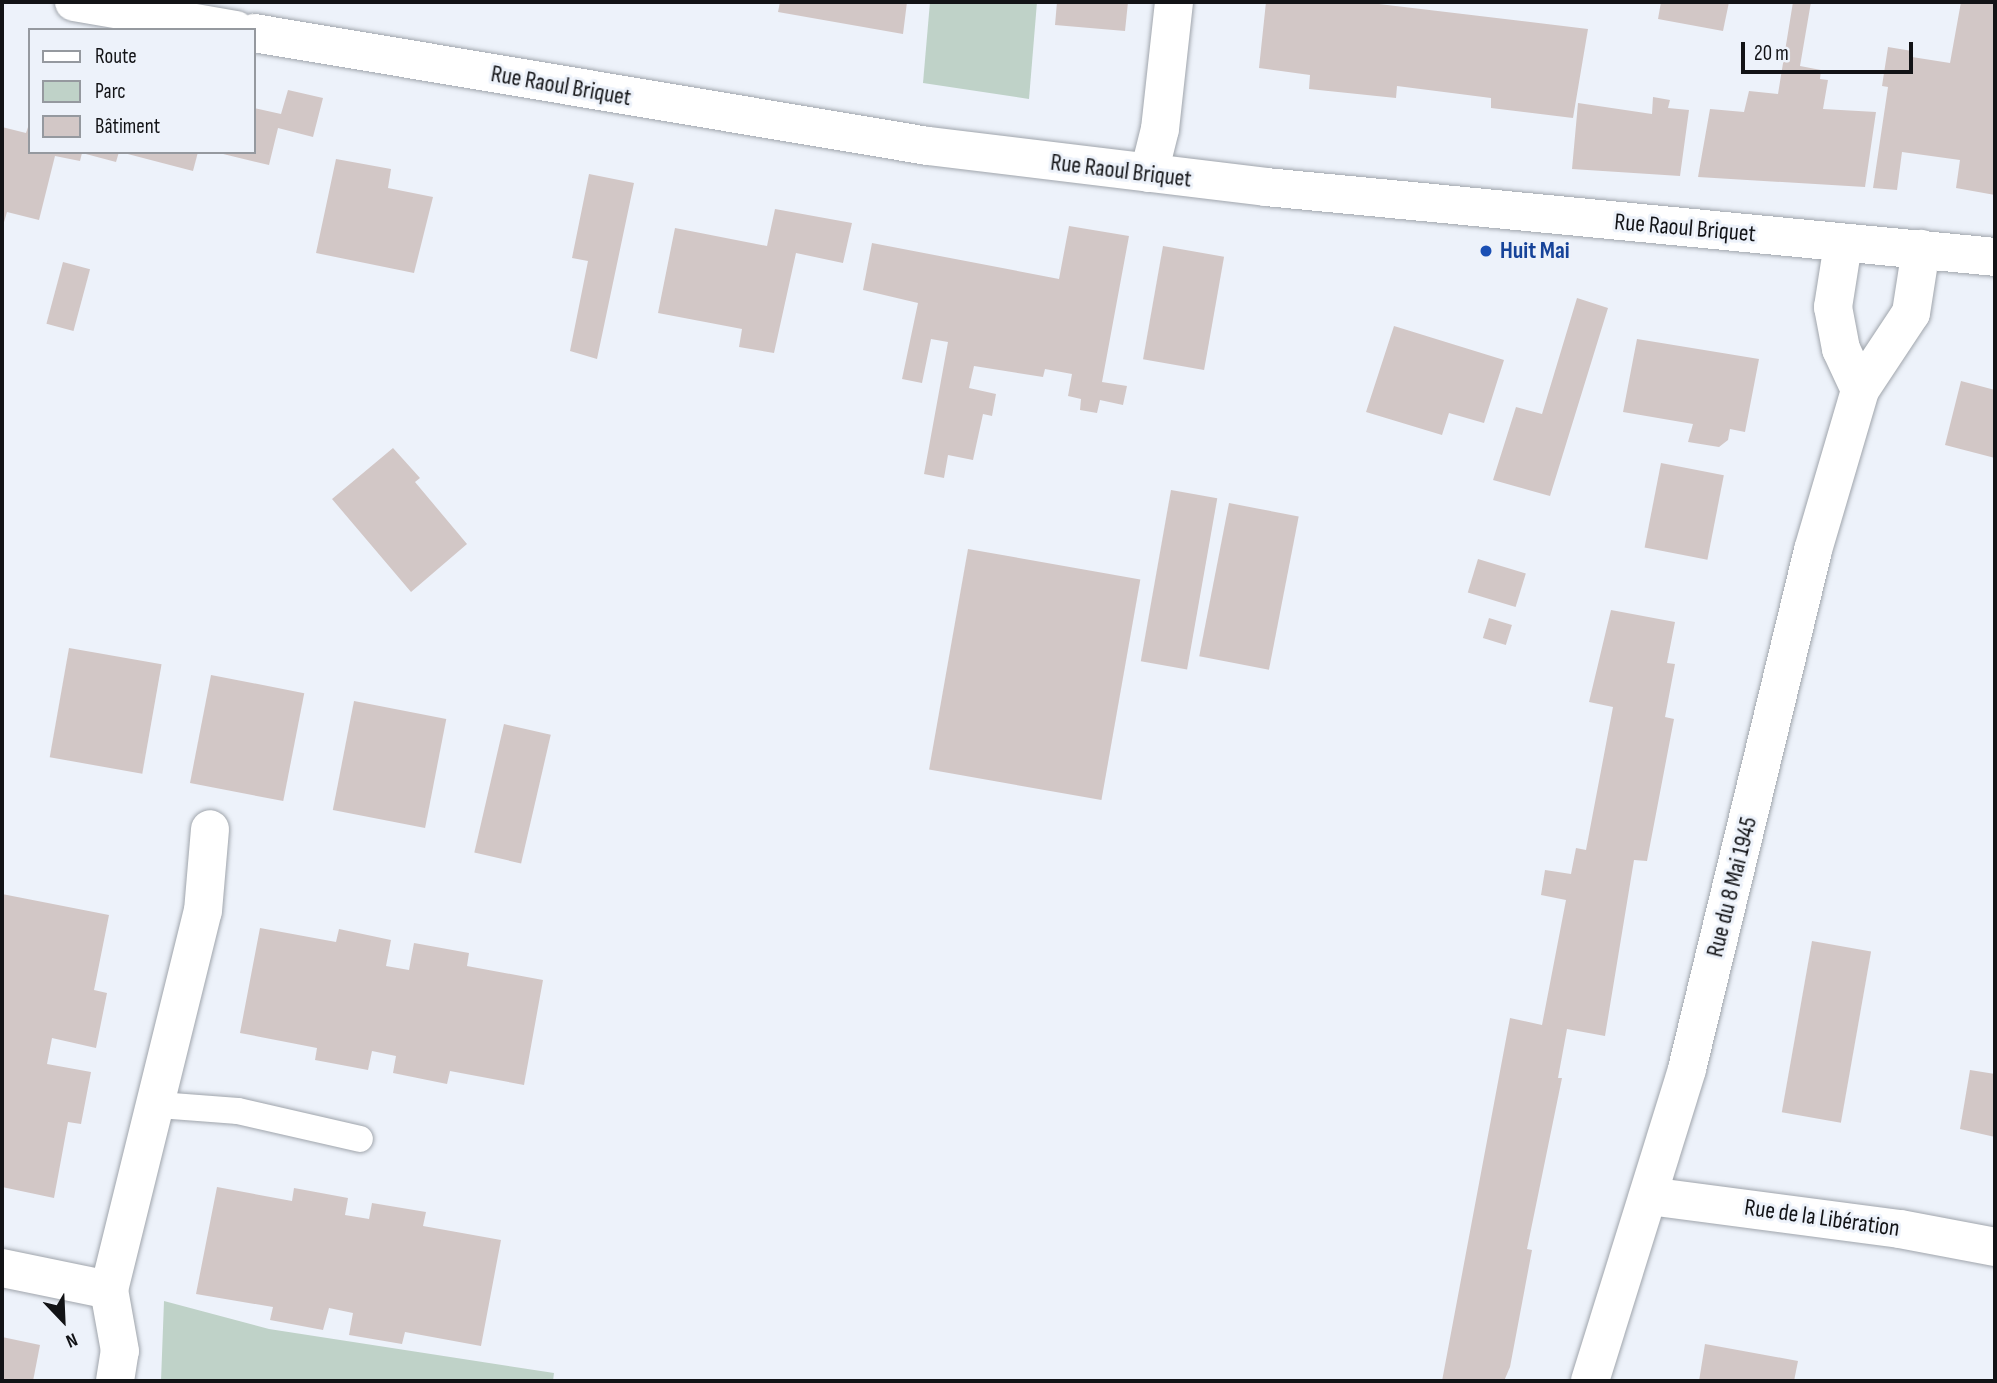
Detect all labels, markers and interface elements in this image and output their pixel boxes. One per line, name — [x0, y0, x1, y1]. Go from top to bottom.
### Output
legend — [28, 28, 256, 154]
scale bar — [1745, 28, 1916, 72]
text: 20 m — [1754, 41, 1789, 66]
text: Route — [95, 44, 137, 69]
street label: Rue Raoul Briquet — [489, 60, 633, 112]
text: Parc — [95, 79, 126, 104]
text: Bâtiment — [95, 114, 160, 139]
street label: Rue Raoul Briquet — [1049, 148, 1193, 194]
street label: Rue Raoul Briquet — [1613, 207, 1757, 249]
place label: Huit Mai — [1500, 237, 1570, 265]
marker: Huit Mai — [1478, 243, 1494, 259]
street label: Rue du 8 Mai 1945 — [1701, 814, 1763, 960]
street label: Rue de la Libération — [1743, 1193, 1901, 1243]
north arrow — [28, 1285, 98, 1355]
text: N — [62, 1327, 81, 1352]

